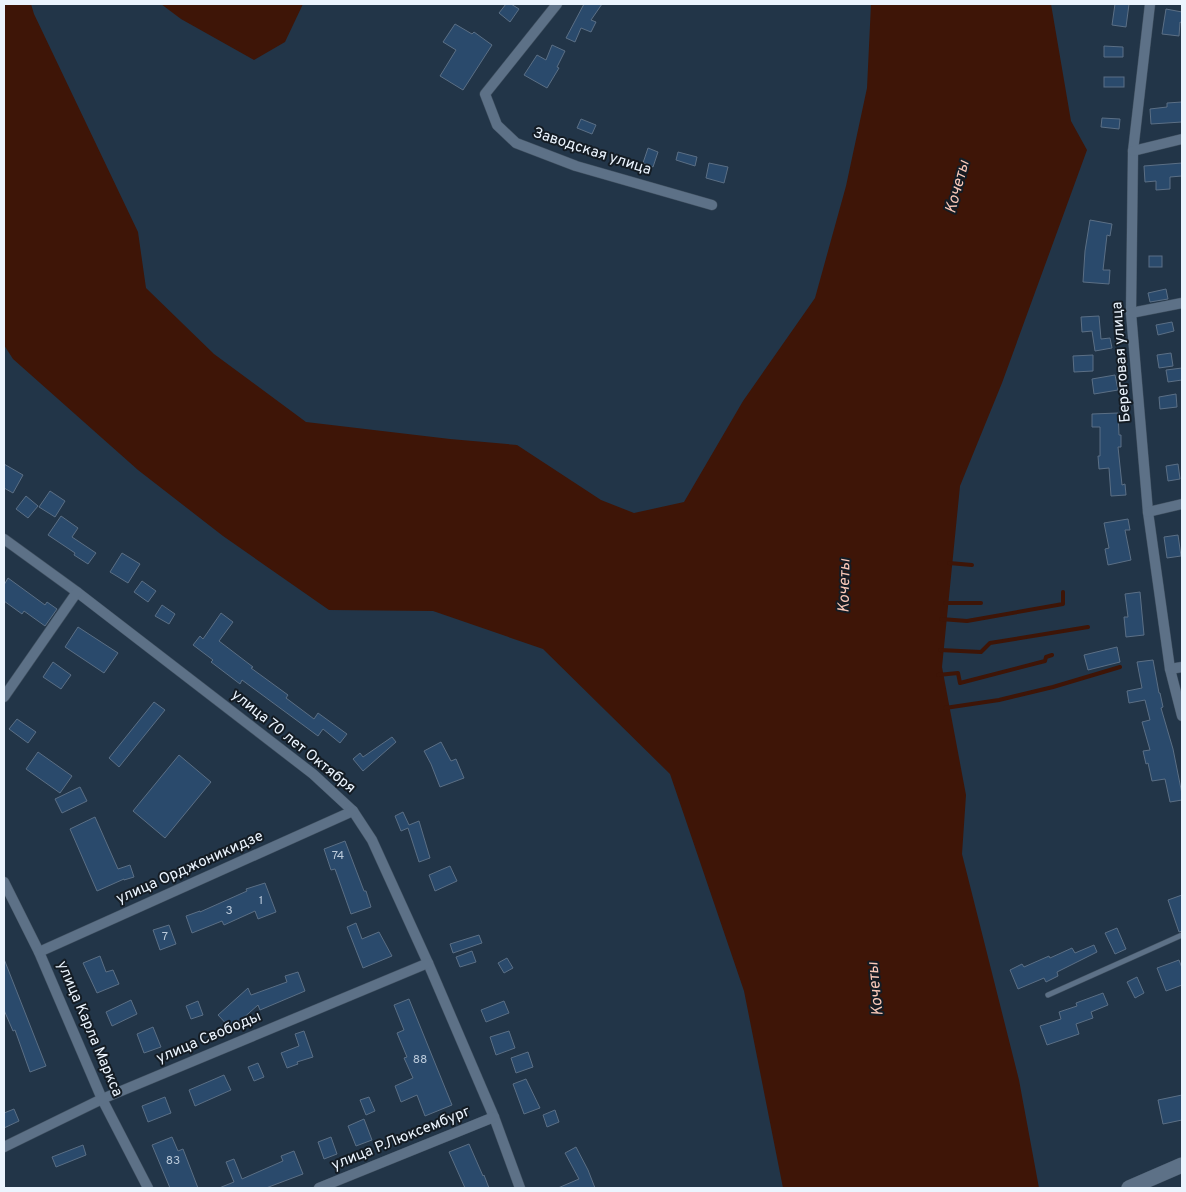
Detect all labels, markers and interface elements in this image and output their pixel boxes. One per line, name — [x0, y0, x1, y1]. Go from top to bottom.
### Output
street label: Заводская улица — [530, 124, 654, 180]
water label: Кочеты — [941, 157, 975, 216]
street label: Береговая улица — [1108, 301, 1136, 423]
water label: Кочеты — [835, 558, 855, 613]
street label: улица 70 лет Октября — [227, 686, 359, 798]
street label: улица Орджоникидзе — [113, 827, 267, 909]
house number: 74 — [332, 848, 344, 864]
house number: 1 — [259, 893, 263, 909]
house number: 3 — [225, 903, 233, 919]
house number: 7 — [162, 929, 168, 945]
street label: улица Карла Маркса — [52, 958, 126, 1100]
water label: Кочеты — [863, 960, 889, 1017]
street label: улица Свободы — [154, 1007, 264, 1069]
house number: 88 — [413, 1052, 427, 1068]
street label: улица Р.Люксембург — [329, 1103, 473, 1175]
house number: 83 — [166, 1153, 180, 1169]

